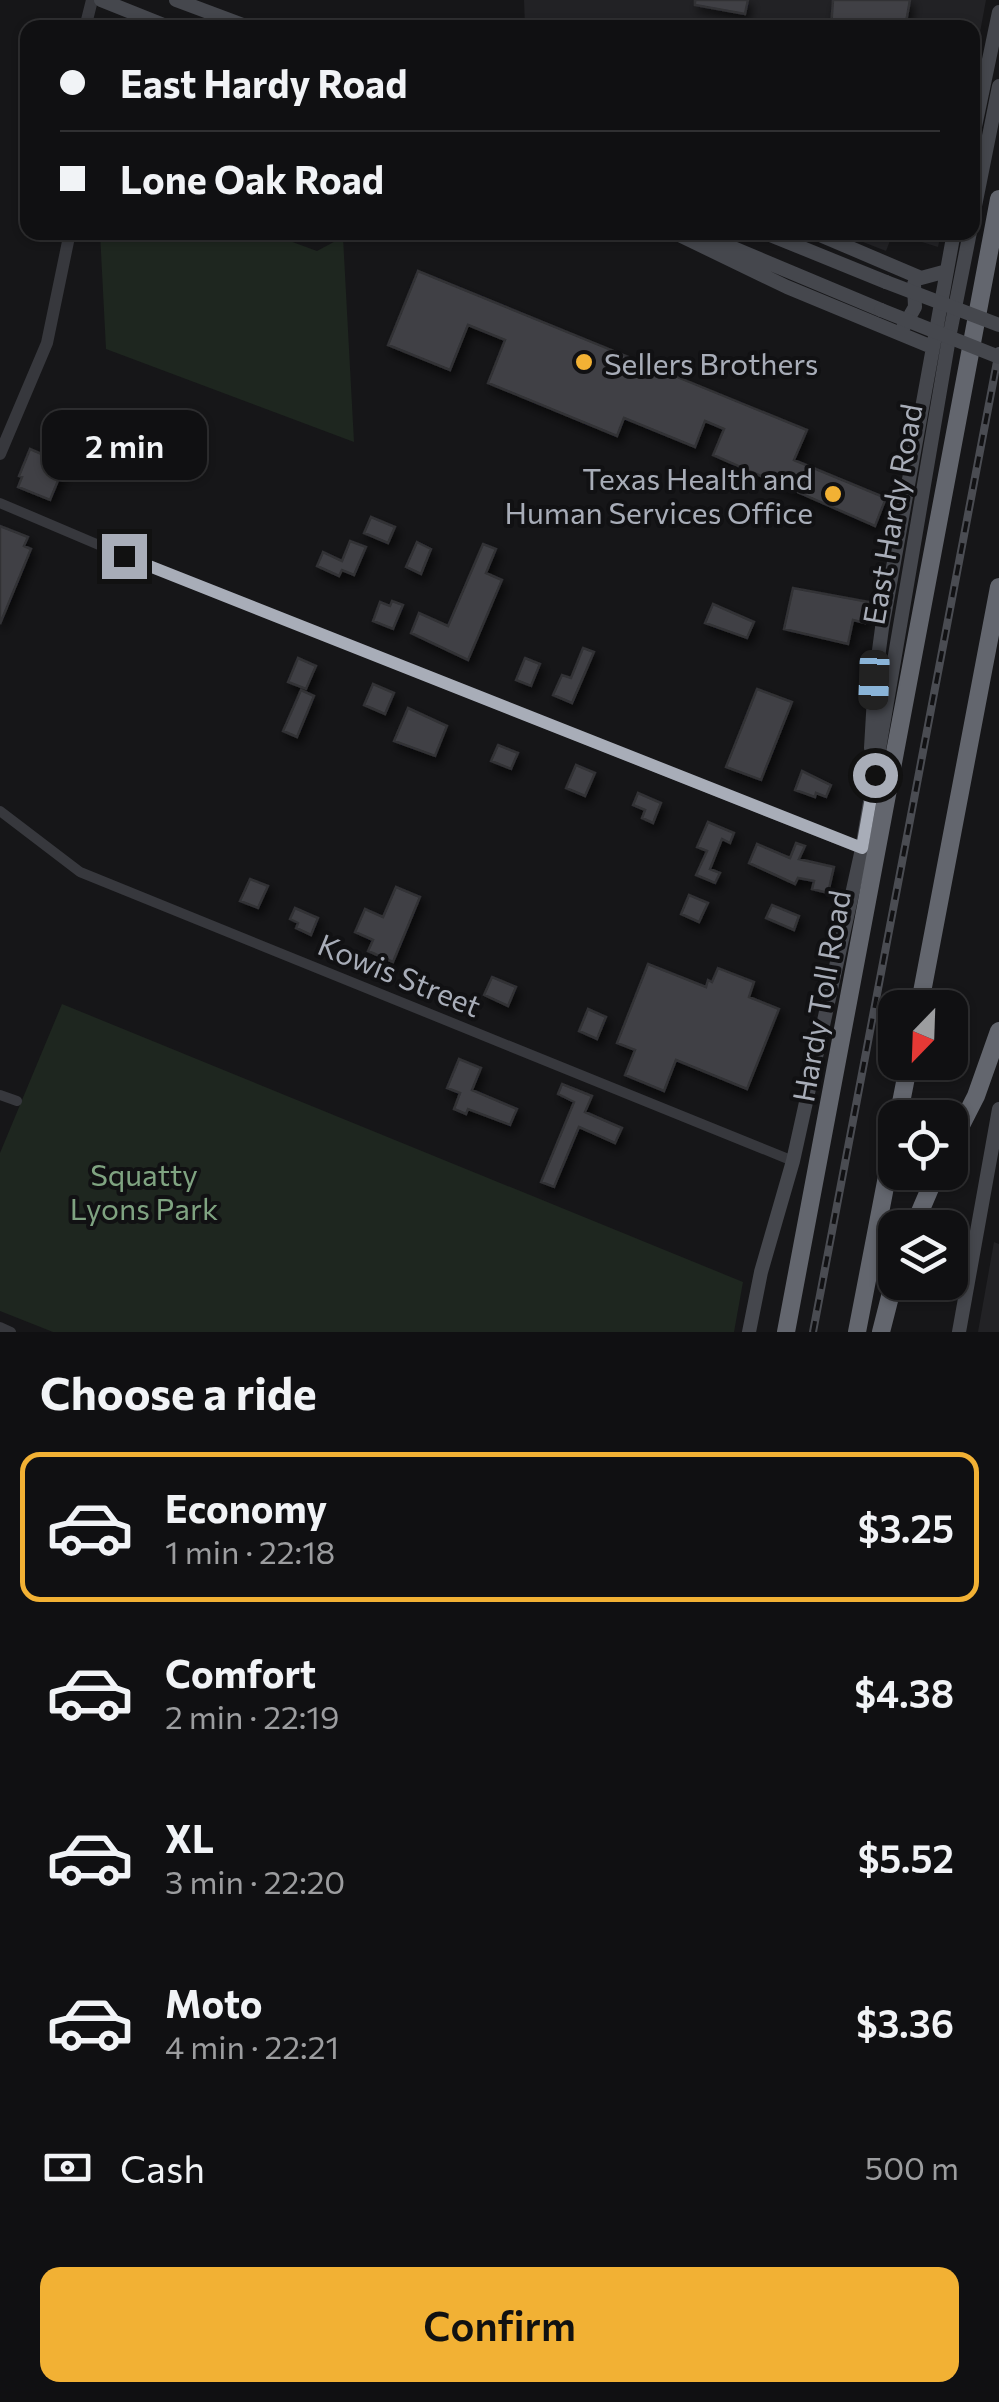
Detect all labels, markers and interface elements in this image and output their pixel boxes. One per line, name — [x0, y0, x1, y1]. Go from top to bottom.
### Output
text: East Hardy Road — [120, 59, 407, 106]
text: Lone Oak Road — [120, 155, 384, 202]
place label: Sellers Brothers — [604, 344, 818, 381]
marker: Sellers Brothers — [573, 351, 595, 373]
street label: East Hardy Road — [853, 401, 929, 627]
callout: 2 min — [42, 411, 206, 481]
text: 2 min — [85, 425, 164, 465]
place label: Texas Health and Human Services Office — [504, 459, 813, 530]
marker: Texas Health and Human Services Office — [822, 483, 844, 505]
route end — [102, 534, 147, 579]
car — [858, 649, 890, 711]
route start — [853, 753, 898, 798]
street label: Hardy Toll Road — [783, 887, 857, 1105]
street label: Kowis Street — [313, 925, 487, 1023]
north arrow — [878, 990, 968, 1080]
map controls — [878, 990, 968, 1300]
button: locate — [878, 1100, 968, 1190]
park label: Squatty Lyons Park — [70, 1155, 218, 1226]
button: layers — [878, 1210, 968, 1300]
text: Choose a ride — [40, 1364, 317, 1419]
icon: car — [45, 1482, 135, 1572]
text: Economy — [165, 1484, 327, 1531]
text: $3.25 — [858, 1504, 954, 1551]
text: 1 min · 22:18 — [165, 1531, 335, 1571]
icon: car — [45, 1647, 135, 1737]
text: Comfort — [165, 1649, 316, 1696]
text: $4.38 — [854, 1669, 954, 1716]
text: 2 min · 22:19 — [165, 1696, 339, 1736]
icon: car — [45, 1812, 135, 1902]
text: XL — [165, 1814, 214, 1861]
text: $5.52 — [858, 1834, 954, 1881]
text: 3 min · 22:20 — [165, 1861, 345, 1901]
icon: car — [45, 1977, 135, 2067]
text: Moto — [165, 1979, 263, 2026]
text: $3.36 — [856, 1999, 954, 2046]
text: 4 min · 22:21 — [165, 2026, 339, 2066]
icon: cash — [40, 2140, 95, 2195]
text: Cash — [120, 2144, 205, 2191]
text: 500 m — [865, 2147, 959, 2187]
button: Confirm — [40, 2267, 959, 2382]

